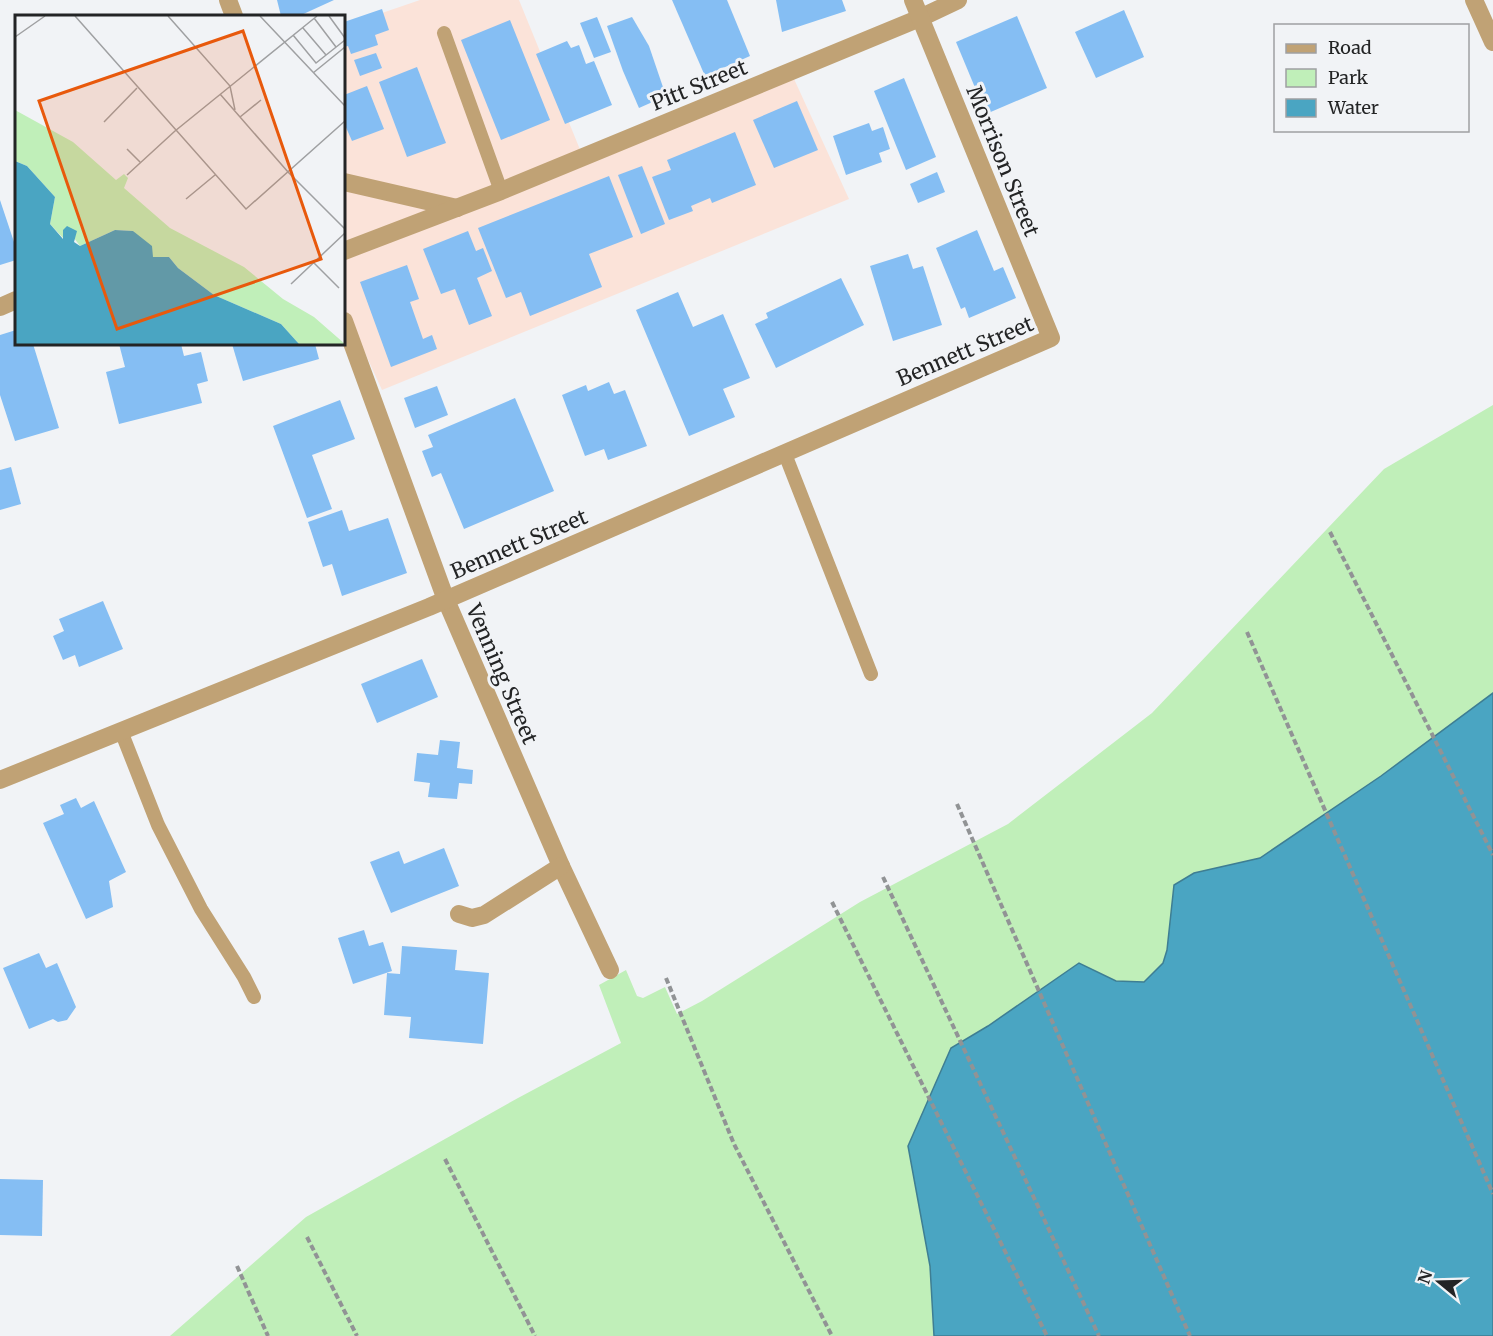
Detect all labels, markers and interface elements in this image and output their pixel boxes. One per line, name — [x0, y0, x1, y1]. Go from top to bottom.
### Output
inset map — [15, 15, 345, 345]
legend — [1274, 24, 1469, 132]
text: Road — [1328, 36, 1372, 59]
street label: Pitt Street — [647, 53, 751, 117]
text: Park — [1328, 66, 1369, 89]
street label: Morrison Street — [960, 82, 1046, 240]
text: Water — [1327, 96, 1379, 119]
street label: Bennett Street — [893, 310, 1037, 392]
street label: Bennett Street — [447, 503, 591, 585]
street label: Venning Street — [460, 599, 544, 748]
north arrow — [1409, 1252, 1469, 1312]
text: N — [1413, 1268, 1436, 1286]

